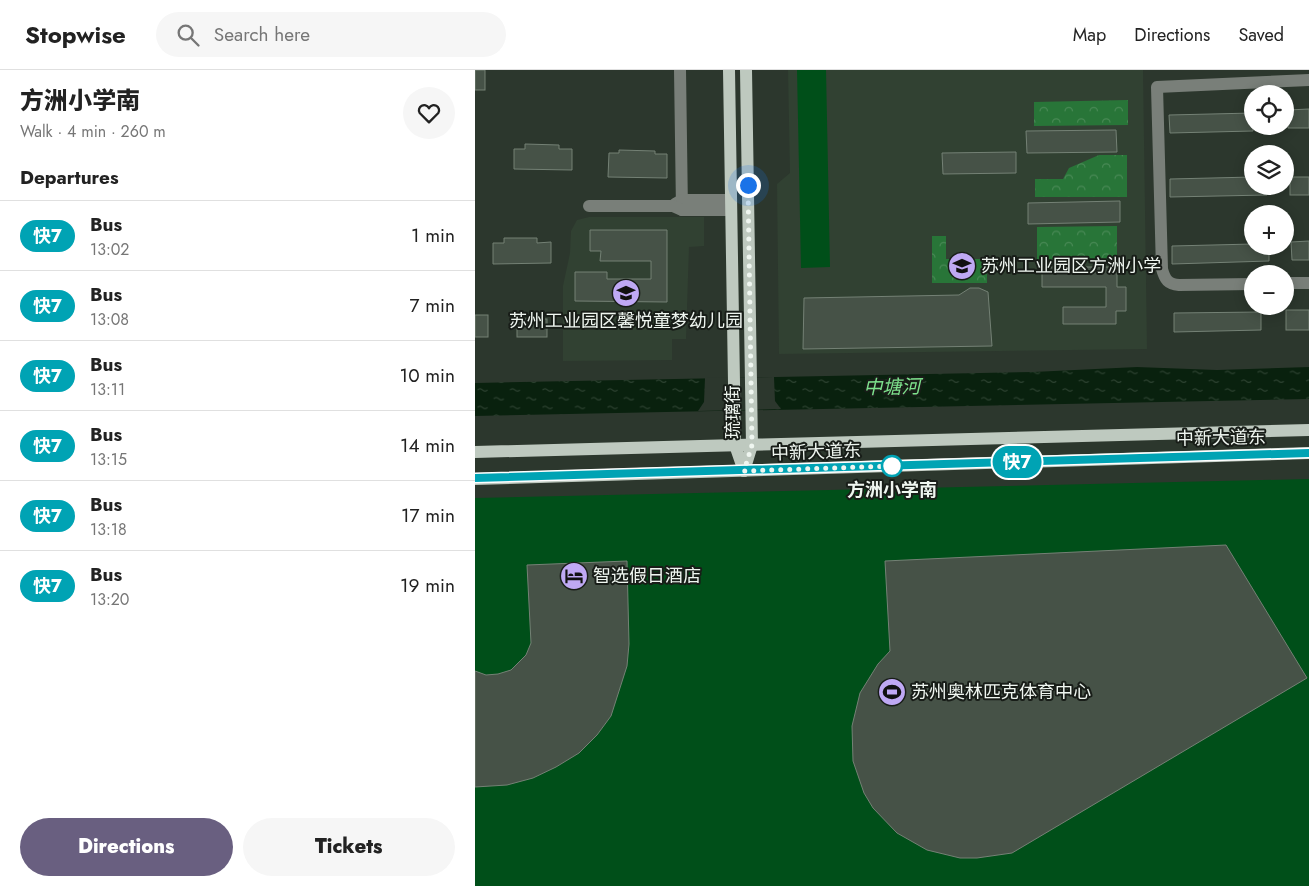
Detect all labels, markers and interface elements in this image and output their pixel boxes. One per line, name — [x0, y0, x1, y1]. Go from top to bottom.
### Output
search box — [156, 12, 506, 57]
text: Stopwise — [25, 17, 126, 52]
icon: search — [174, 21, 202, 49]
text: Search here — [214, 21, 310, 48]
text: Map — [1073, 22, 1106, 48]
text: Directions — [1134, 22, 1210, 48]
text: Saved — [1238, 22, 1284, 48]
text: 方洲小学南 — [20, 83, 140, 118]
map controls — [1244, 85, 1294, 315]
button: locate — [1244, 85, 1294, 135]
button: heart — [403, 87, 455, 139]
text: Walk · 4 min · 260 m — [20, 120, 166, 143]
button: layers — [1244, 145, 1294, 195]
text: Departures — [20, 164, 119, 191]
your location — [736, 173, 761, 198]
button: + — [1244, 205, 1294, 255]
text: Bus — [90, 211, 122, 238]
text: 1 min — [411, 222, 455, 249]
text: 快7 — [33, 223, 62, 249]
text: 13:02 — [90, 238, 129, 261]
school or university icon: 苏州工业园区方洲小学 — [947, 251, 977, 281]
place label: 苏州工业园区方洲小学 — [981, 253, 1161, 279]
button: − — [1244, 265, 1294, 315]
school or university icon: 苏州工业园区馨悦童梦幼儿园 — [611, 278, 641, 308]
text: Bus — [90, 281, 122, 308]
text: 7 min — [410, 292, 455, 319]
text: 快7 — [33, 293, 62, 319]
text: 13:08 — [90, 308, 129, 331]
place label: 苏州工业园区馨悦童梦幼儿园 — [509, 308, 743, 334]
text: Bus — [90, 351, 122, 378]
text: 10 min — [400, 362, 455, 389]
text: 快7 — [33, 363, 62, 389]
water label: 中塘河 — [863, 373, 925, 401]
text: 13:11 — [90, 378, 125, 401]
street label: 琉璃街 — [720, 385, 746, 439]
text: Bus — [90, 421, 122, 448]
street label: 中新大道东 — [1176, 424, 1266, 452]
text: 14 min — [400, 432, 455, 459]
text: 快7 — [33, 433, 62, 459]
street label: 中新大道东 — [771, 437, 861, 467]
line badge: 快7 — [995, 446, 1039, 478]
text: 13:15 — [90, 448, 127, 471]
text: 快7 — [1003, 449, 1031, 475]
marker: 方洲小学南 — [881, 455, 903, 477]
place label: 方洲小学南 — [847, 477, 937, 503]
text: Bus — [90, 491, 122, 518]
text: 17 min — [401, 502, 455, 529]
text: 快7 — [33, 503, 62, 529]
text: 13:18 — [90, 518, 127, 541]
text: Bus — [90, 561, 122, 588]
hotel icon: 智选假日酒店 — [559, 561, 589, 591]
place label: 智选假日酒店 — [593, 563, 701, 589]
text: 19 min — [400, 572, 455, 599]
text: 快7 — [33, 573, 62, 599]
text: 13:20 — [90, 588, 129, 611]
sports icon: 苏州奥林匹克体育中心 — [877, 677, 907, 707]
place label: 苏州奥林匹克体育中心 — [911, 679, 1091, 705]
button: Directions — [20, 818, 233, 876]
button: Tickets — [243, 818, 455, 876]

